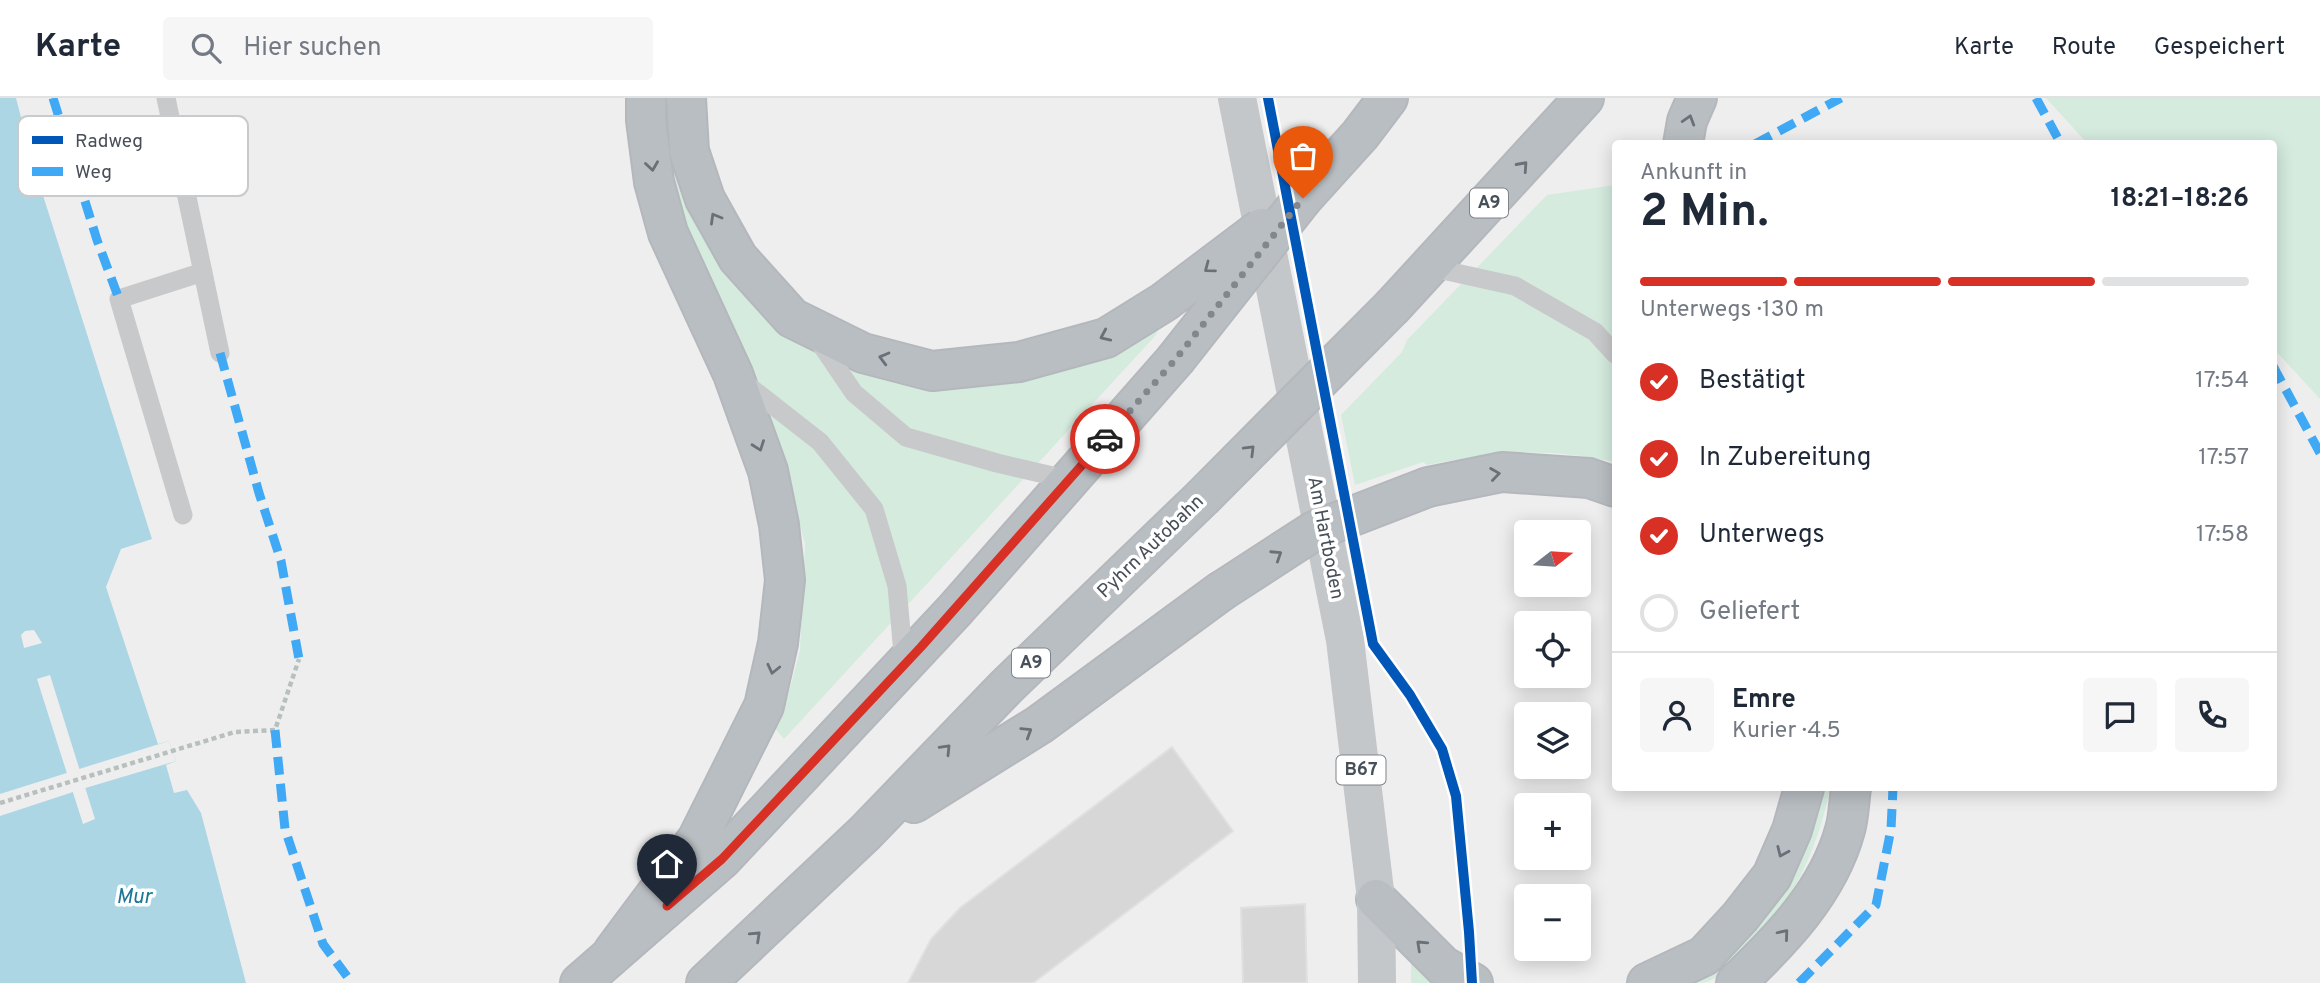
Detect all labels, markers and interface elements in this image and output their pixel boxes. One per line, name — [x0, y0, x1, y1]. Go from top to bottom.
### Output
search box — [163, 17, 653, 80]
text: Karte — [35, 27, 121, 69]
icon: search — [187, 29, 225, 67]
text: Hier suchen — [243, 32, 382, 65]
text: Karte — [1954, 33, 2014, 63]
text: Route — [2052, 33, 2116, 63]
text: Gespeichert — [2154, 33, 2285, 63]
one-way arrow — [1680, 115, 1695, 127]
legend — [18, 116, 248, 196]
pin — [1273, 126, 1333, 198]
text: Radweg — [75, 130, 143, 154]
icon: bag — [1284, 137, 1322, 175]
text: Ankunft in — [1640, 159, 1747, 188]
one-way arrow — [644, 160, 659, 172]
text: Weg — [75, 161, 112, 185]
one-way arrow — [1515, 162, 1527, 175]
text: 18:21–18:26 — [2110, 183, 2249, 216]
text: 2 Min. — [1640, 184, 1769, 243]
road number: A9 — [1470, 188, 1508, 218]
one-way arrow — [711, 212, 724, 225]
one-way arrow — [1204, 260, 1217, 272]
text: Unterwegs · 130 m — [1640, 296, 1824, 325]
one-way arrow — [1100, 328, 1112, 342]
one-way arrow — [878, 352, 890, 366]
icon: check — [1640, 363, 1678, 401]
text: Bestätigt — [1699, 365, 1806, 398]
text: 17:54 — [2195, 367, 2249, 396]
courier — [1070, 404, 1140, 474]
icon: car — [1086, 420, 1124, 458]
one-way arrow — [751, 439, 765, 451]
icon: check — [1640, 440, 1678, 478]
text: In Zubereitung — [1699, 442, 1871, 475]
text: 17:57 — [2198, 444, 2249, 473]
one-way arrow — [1242, 446, 1254, 458]
one-way arrow — [1489, 467, 1501, 482]
street label: Am Hartboden — [1301, 475, 1349, 601]
street label: Pyhrn Autobahn — [1093, 490, 1209, 604]
icon: check — [1640, 517, 1678, 555]
text: Unterwegs — [1699, 519, 1825, 552]
north arrow — [1514, 520, 1591, 597]
map controls — [1514, 520, 1591, 961]
text: 17:58 — [2196, 521, 2249, 550]
one-way arrow — [1269, 551, 1282, 563]
text: Geliefert — [1699, 596, 1800, 629]
button: locate — [1514, 611, 1591, 688]
road number: A9 — [1012, 648, 1050, 678]
one-way arrow — [766, 663, 781, 675]
button: person — [1640, 678, 1714, 752]
button: chat — [2083, 678, 2157, 752]
button: phone — [2175, 678, 2249, 752]
text: Emre — [1732, 684, 1796, 717]
button: layers — [1514, 702, 1591, 779]
text: Kurier · 4.5 — [1732, 717, 1841, 746]
one-way arrow — [1019, 728, 1032, 741]
one-way arrow — [938, 744, 951, 757]
road number: B67 — [1336, 756, 1386, 784]
button: + — [1514, 793, 1591, 870]
pin — [637, 834, 697, 906]
icon: home — [648, 845, 686, 883]
one-way arrow — [1776, 845, 1790, 857]
water label: Mur — [116, 884, 154, 911]
button: − — [1514, 884, 1591, 961]
one-way arrow — [1776, 929, 1788, 942]
one-way arrow — [748, 932, 761, 945]
one-way arrow — [1416, 941, 1429, 954]

